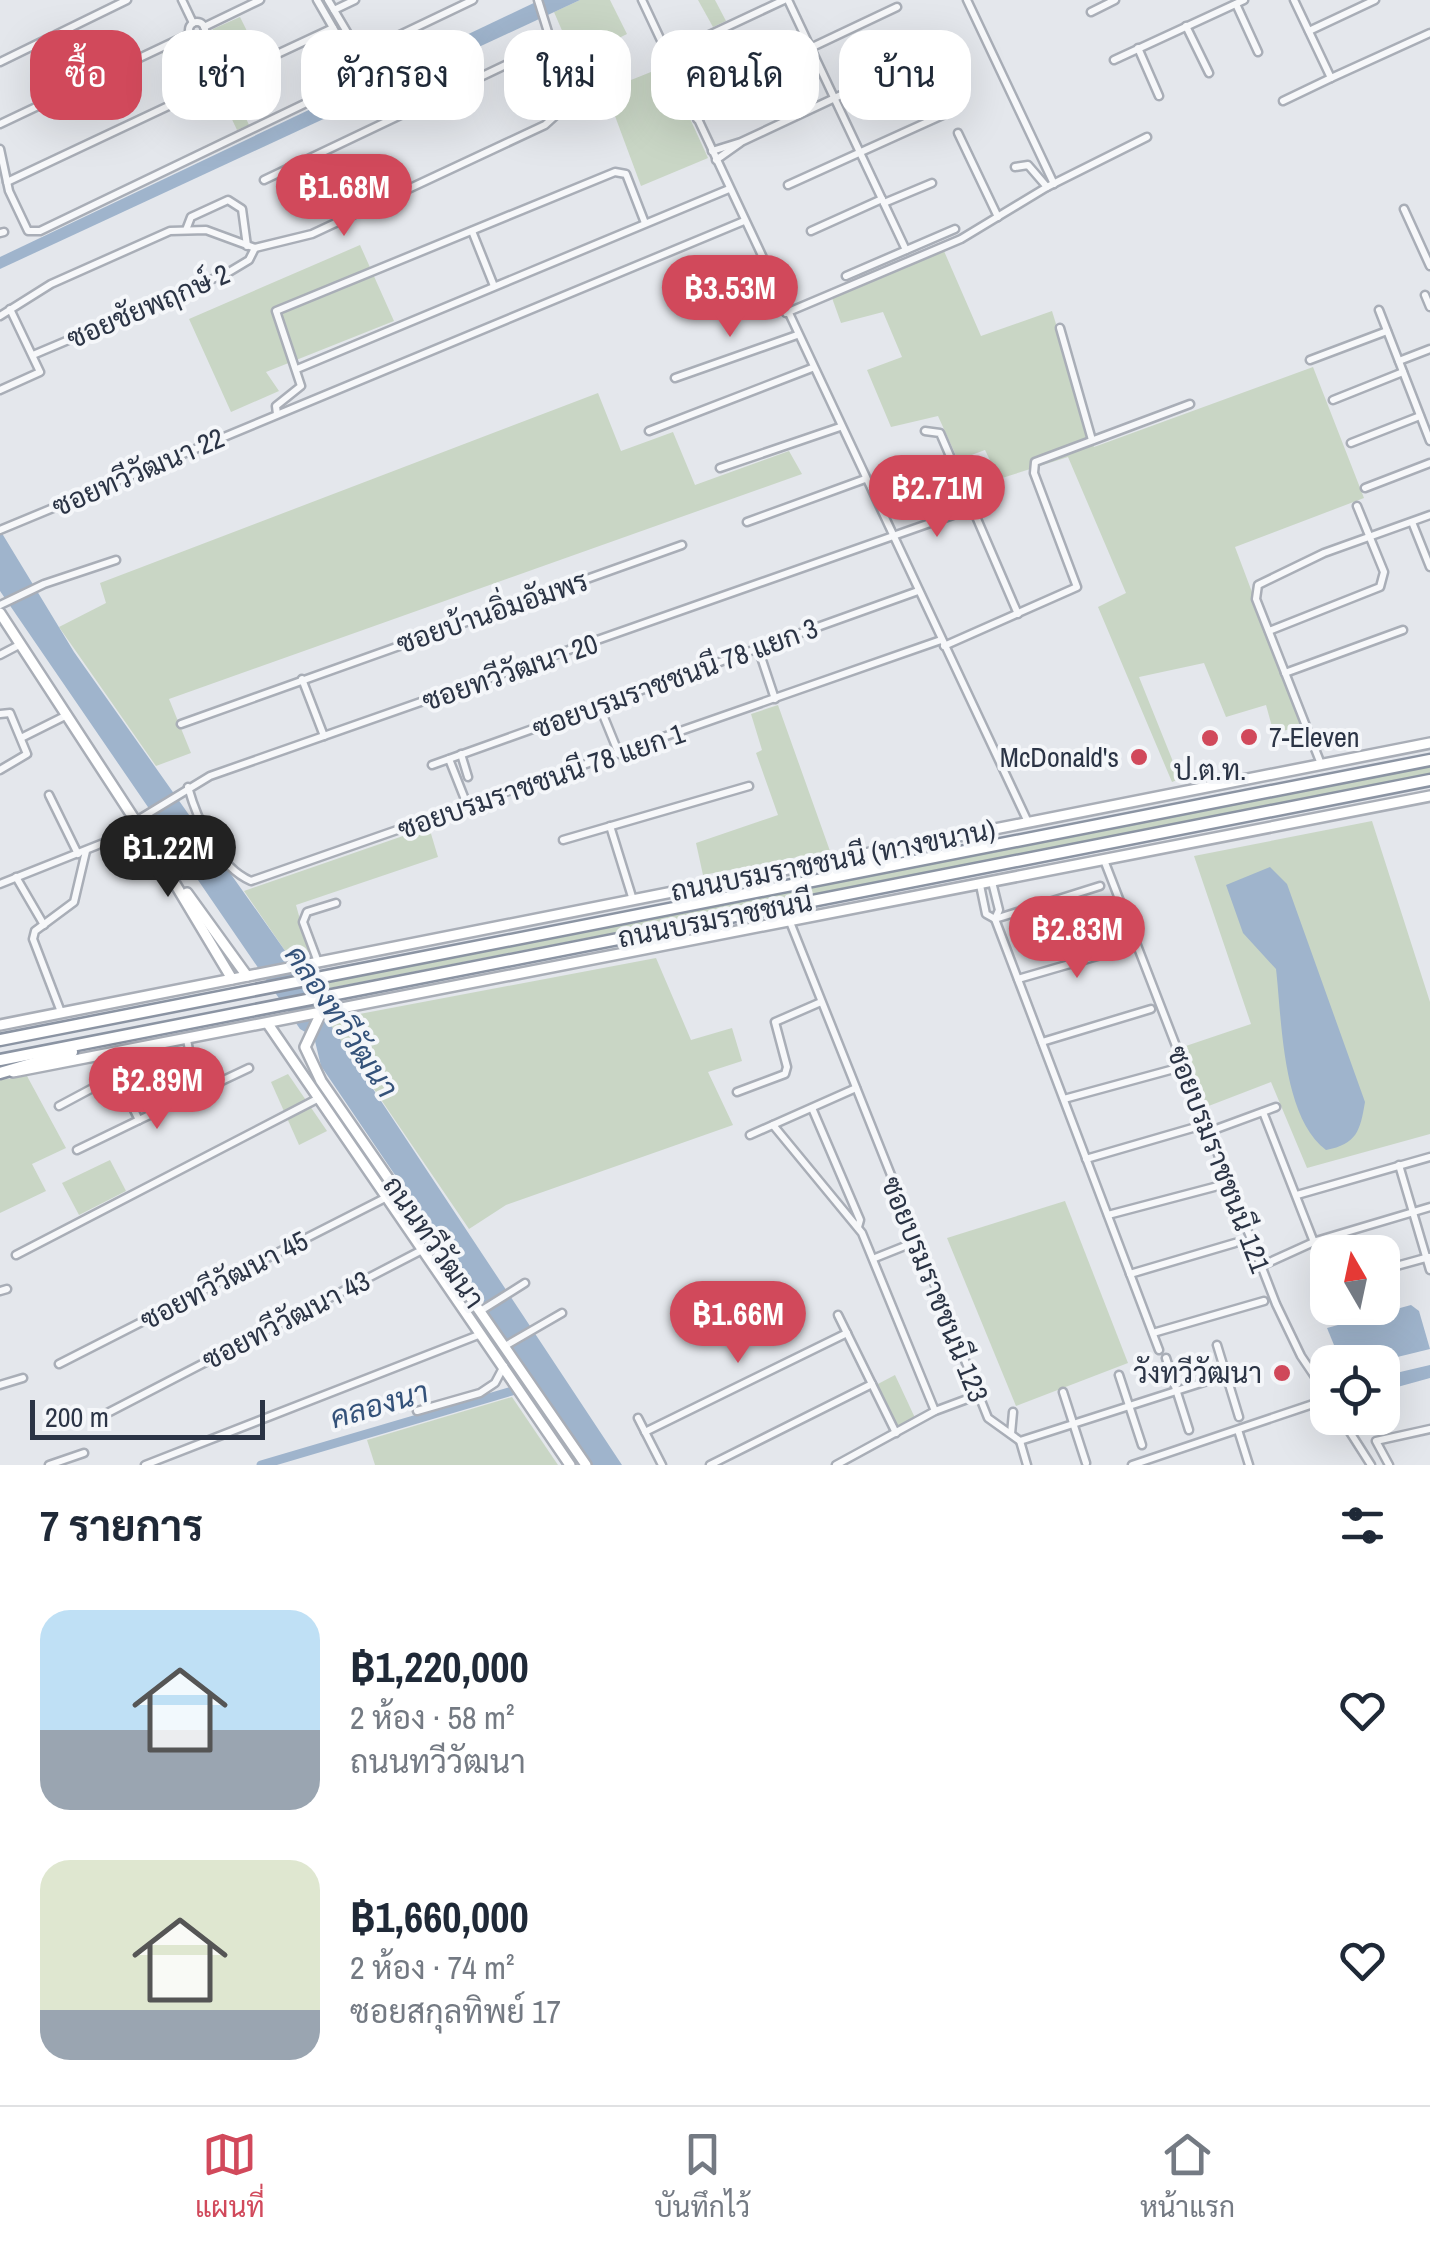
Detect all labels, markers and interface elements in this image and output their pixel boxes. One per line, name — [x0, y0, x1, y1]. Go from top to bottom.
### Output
chip: ซื้อ — [30, 30, 142, 120]
chip: เช่า — [162, 30, 281, 120]
chip: ตัวกรอง — [301, 30, 484, 120]
chip: ใหม่ — [504, 30, 631, 120]
chip: คอนโด — [651, 30, 819, 120]
chip: บ้าน — [839, 30, 971, 120]
pin: ฿1.68M — [263, 154, 425, 239]
text: ฿1.68M — [298, 165, 390, 208]
street label: ซอยชัยพฤกษ์ 2 — [61, 255, 235, 357]
pin: ฿3.53M — [649, 255, 811, 340]
text: ฿3.53M — [684, 266, 776, 309]
street label: ซอยทวีวัฒนา 22 — [46, 419, 230, 525]
pin: ฿2.71M — [856, 455, 1018, 540]
text: ฿2.71M — [891, 466, 983, 509]
street label: ซอยบ้านอิ่มอัมพร — [390, 558, 593, 663]
street label: ซอยบรมราชชนนี 78 แยก 3 — [527, 609, 823, 747]
street label: ซอยทวีวัฒนา 20 — [417, 624, 603, 720]
street label: ซอยบรมราชชนนี 78 แยก 1 — [392, 714, 690, 848]
place label: 7-Eleven — [1269, 718, 1360, 756]
marker: 7-Eleven — [1238, 726, 1260, 748]
marker: ป.ต.ท. — [1199, 727, 1221, 749]
place label: McDonald's — [1000, 738, 1119, 776]
marker: McDonald's — [1128, 746, 1150, 768]
place label: ป.ต.ท. — [1174, 751, 1246, 789]
street label: ถนนบรมราชชนนี (ทางขนาน) — [668, 810, 998, 910]
pin: ฿1.22M — [87, 815, 249, 900]
text: ฿1.22M — [122, 826, 214, 869]
street label: ถนนบรมราชชนนี — [614, 882, 816, 956]
pin: ฿2.83M — [996, 896, 1158, 981]
text: ฿2.83M — [1031, 907, 1123, 950]
water label: คลองทวีวัฒนา — [276, 937, 408, 1105]
street label: ซอยบรมราชชนนี 121 — [1158, 1040, 1280, 1278]
pin: ฿2.89M — [76, 1047, 238, 1132]
text: ฿2.89M — [111, 1058, 203, 1101]
street label: ถนนทวีวัฒนา — [374, 1168, 494, 1316]
street label: ซอยบรมราชชนนี 123 — [872, 1171, 998, 1407]
street label: ซอยทวีวัฒนา 45 — [134, 1221, 314, 1339]
north arrow — [1310, 1235, 1400, 1325]
map controls — [1310, 1235, 1400, 1435]
street label: ซอยทวีวัฒนา 43 — [196, 1261, 376, 1379]
pin: ฿1.66M — [657, 1281, 819, 1366]
text: ฿1.66M — [692, 1292, 784, 1335]
button: locate — [1310, 1345, 1400, 1435]
place label: วังทวีวัฒนา — [1133, 1354, 1262, 1392]
marker: วังทวีวัฒนา — [1271, 1362, 1293, 1384]
water label: คลองนา — [325, 1371, 433, 1437]
scale bar — [30, 1395, 265, 1440]
text: 200 m — [45, 1398, 109, 1436]
text: 7 รายการ — [40, 1498, 203, 1554]
icon: filters — [1335, 1498, 1390, 1553]
text: ฿1,220,000 — [350, 1639, 529, 1695]
icon: home — [120, 1650, 240, 1770]
icon: heart — [1335, 1683, 1390, 1738]
text: 2 ห้อง · 58 m² — [350, 1696, 515, 1739]
text: ถนนทวีวัฒนา — [350, 1740, 526, 1783]
text: ฿1,660,000 — [350, 1889, 529, 1945]
icon: home — [120, 1900, 240, 2020]
icon: heart — [1335, 1933, 1390, 1988]
text: 2 ห้อง · 74 m² — [350, 1946, 515, 1989]
text: ซอยสกุลทิพย์ 17 — [350, 1990, 561, 2033]
tab: แผนที่ — [195, 2127, 265, 2226]
tab: บันทึกไว้ — [655, 2127, 750, 2226]
tab: หน้าแรก — [1140, 2127, 1235, 2226]

